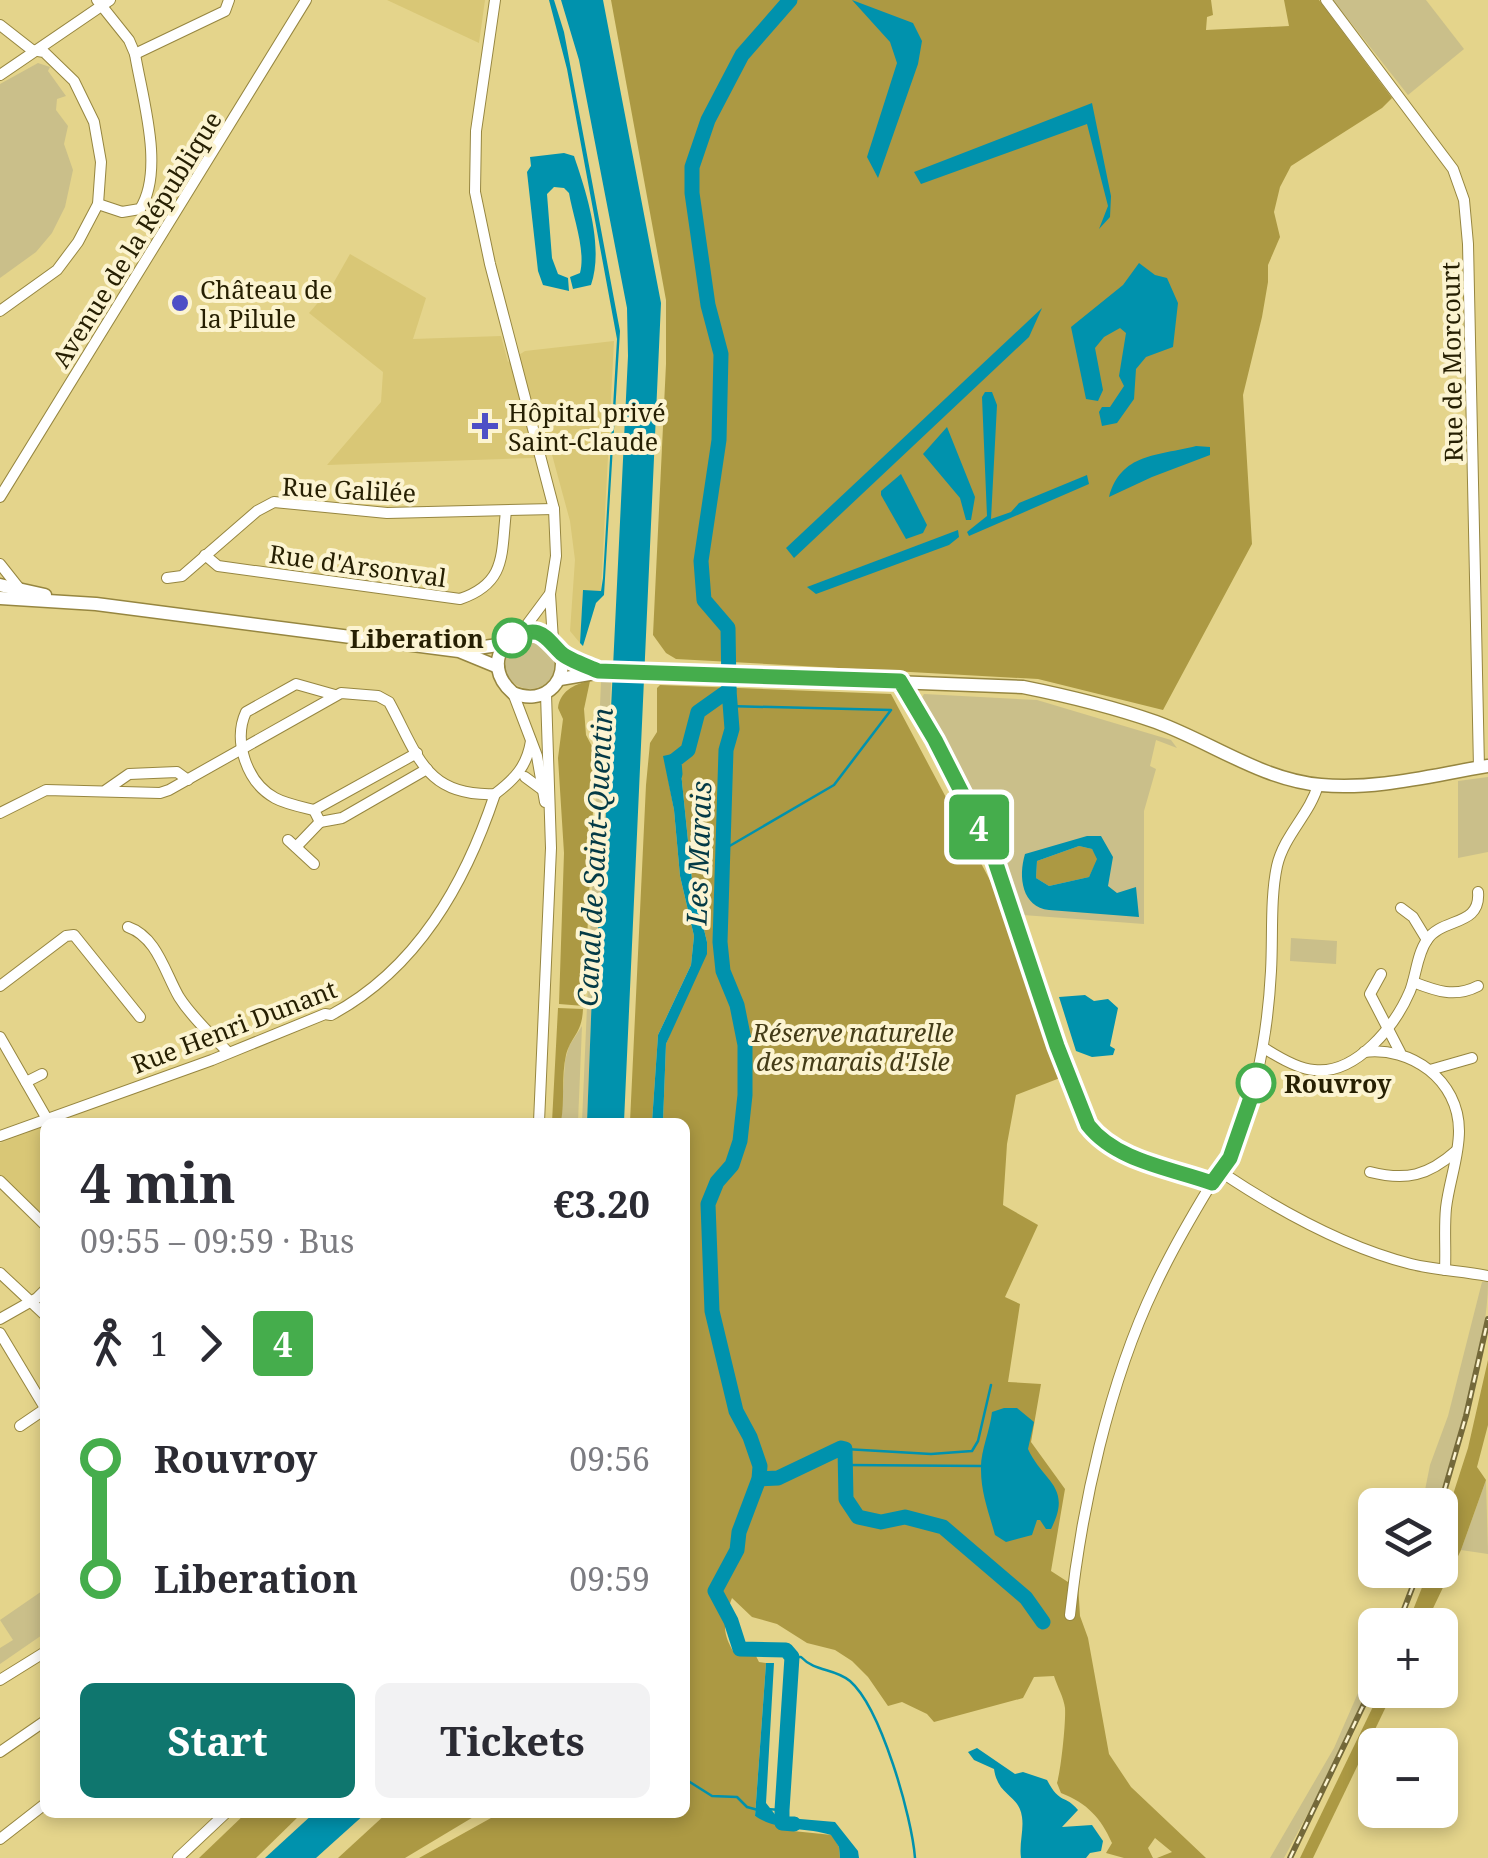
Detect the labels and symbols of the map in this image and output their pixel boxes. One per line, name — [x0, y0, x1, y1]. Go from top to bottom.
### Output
street label: Avenue de la République — [43, 104, 229, 374]
street label: Rue de Morcourt — [1432, 261, 1470, 462]
place label: Château de la Pilule — [200, 272, 333, 335]
marker: Château de la Pilule — [169, 292, 191, 314]
place label: Hôpital privé Saint-Claude — [508, 395, 666, 458]
marker: Hôpital privé Saint-Claude — [472, 413, 498, 439]
street label: Rue Galilée — [281, 469, 417, 509]
street label: Rue d'Arsonval — [267, 536, 449, 594]
marker: Liberation — [493, 619, 531, 657]
place label: Liberation — [350, 621, 484, 655]
water label: Canal de Saint-Quentin — [567, 706, 621, 1007]
water label: Les Marais — [676, 780, 720, 927]
line badge: 4 — [946, 794, 1012, 860]
street label: Rue Henri Dunant — [127, 971, 342, 1081]
park label: Réserve naturelle des marais d'Isle — [751, 1015, 954, 1078]
marker: Rouvroy — [1237, 1064, 1275, 1102]
place label: Rouvroy — [1284, 1066, 1392, 1100]

